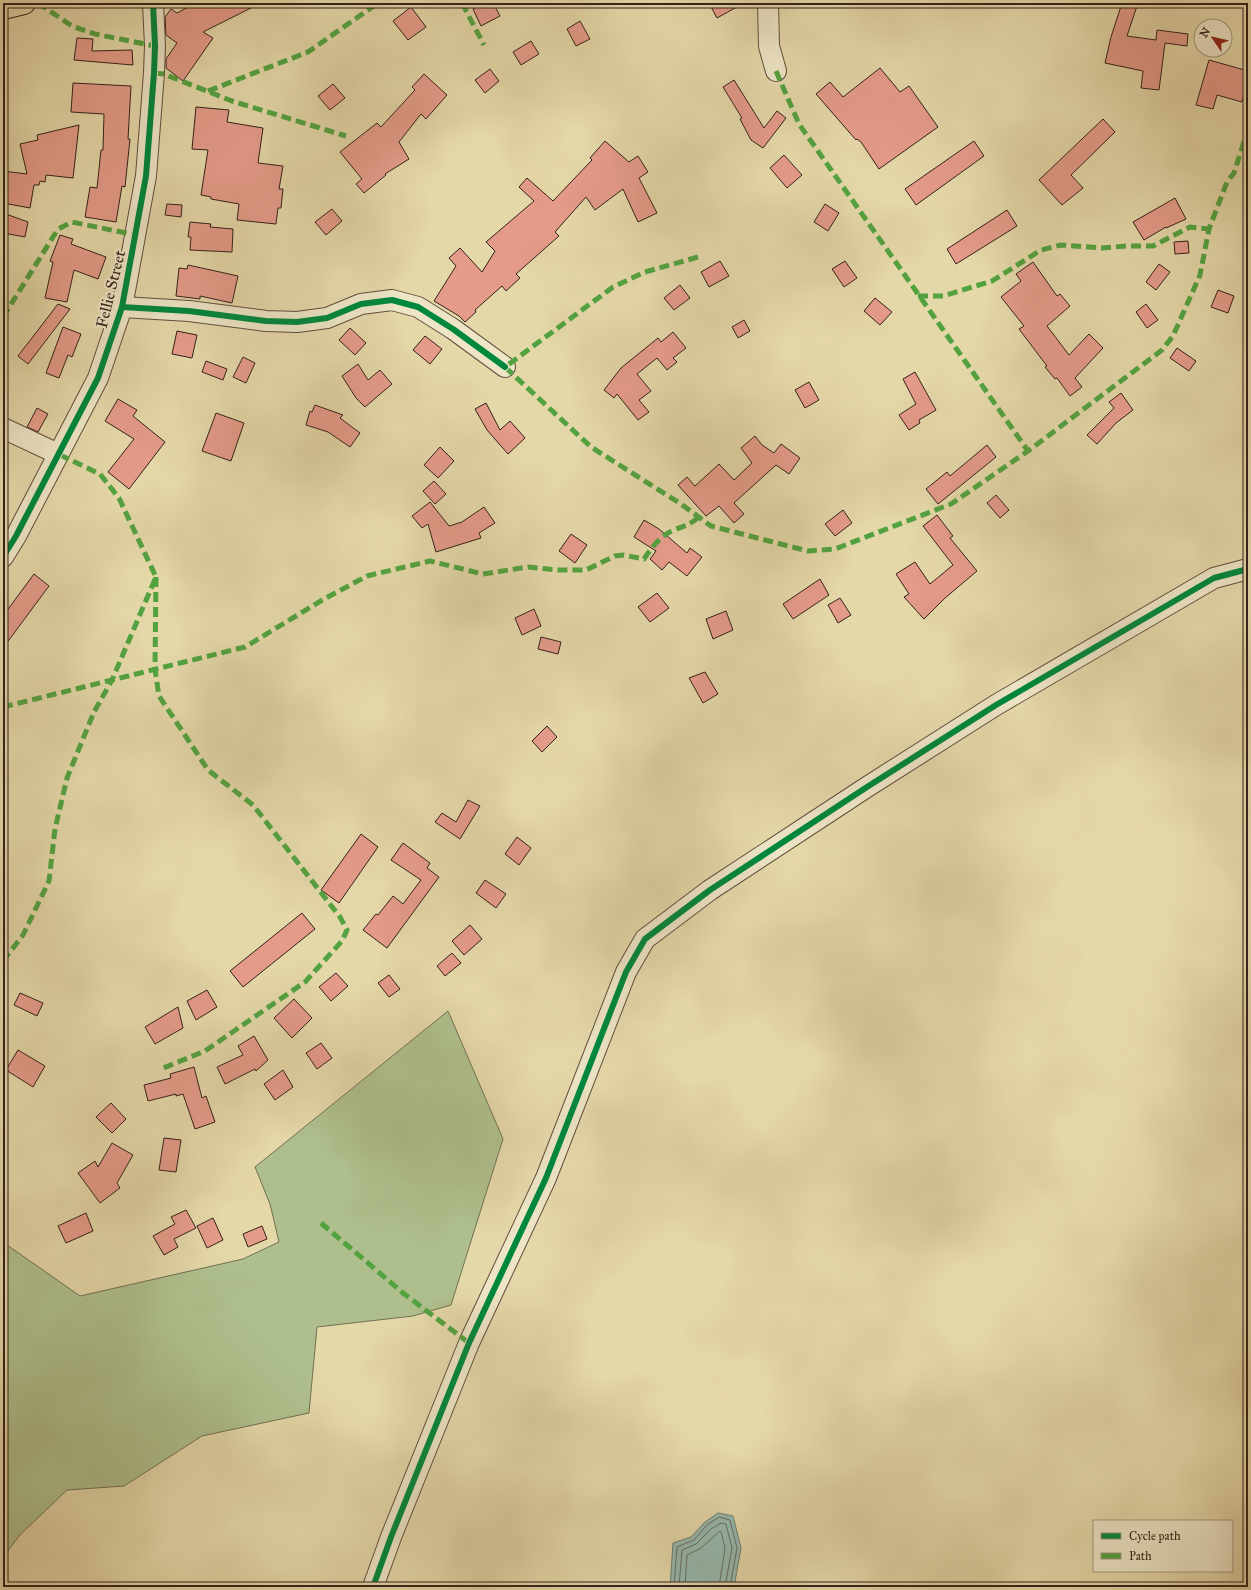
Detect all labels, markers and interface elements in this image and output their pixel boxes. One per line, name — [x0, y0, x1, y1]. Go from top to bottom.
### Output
north arrow — [1193, 18, 1233, 58]
text: N — [1197, 25, 1213, 40]
street label: Fellie Street — [92, 248, 129, 330]
legend — [1093, 1520, 1233, 1572]
text: Cycle path — [1129, 1529, 1181, 1543]
text: Path — [1129, 1549, 1152, 1563]

